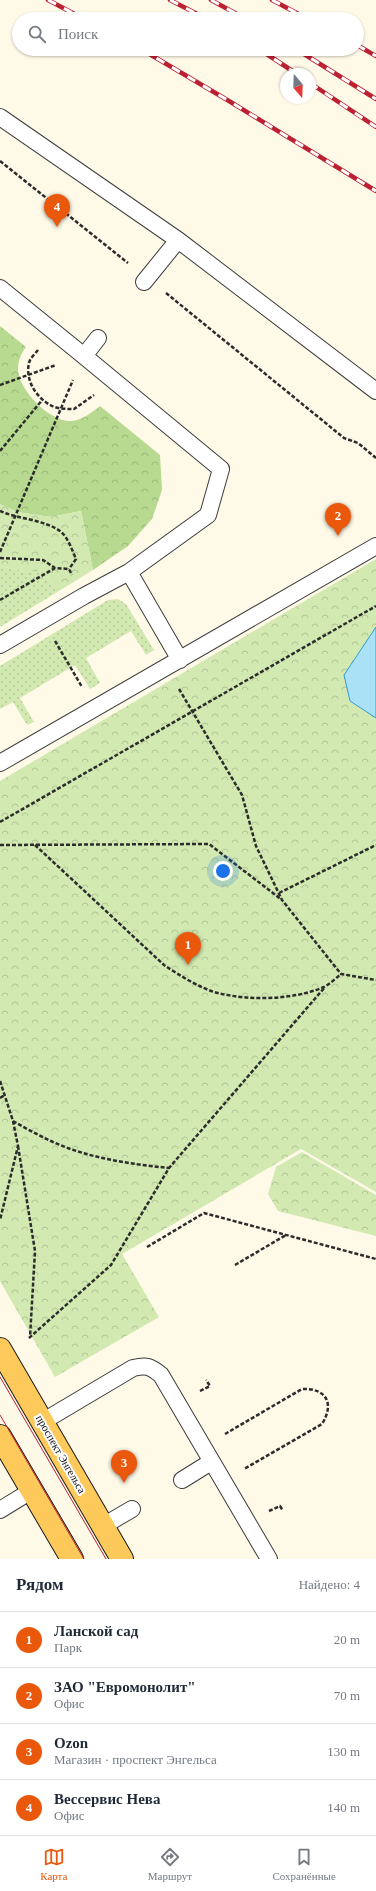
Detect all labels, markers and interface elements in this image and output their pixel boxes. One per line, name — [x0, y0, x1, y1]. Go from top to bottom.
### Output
search box — [12, 12, 364, 56]
icon: search — [26, 23, 48, 45]
text: Поиск — [58, 26, 98, 42]
north arrow — [280, 68, 316, 104]
pin: 4 — [44, 194, 70, 227]
pin: 2 — [325, 503, 351, 536]
your location — [213, 861, 233, 881]
pin: 1 — [175, 932, 201, 965]
street label: проспект Энгельса — [34, 1413, 88, 1495]
pin: 3 — [111, 1450, 137, 1483]
text: Рядом — [16, 1575, 64, 1594]
text: Найдено: 4 — [299, 1577, 360, 1592]
text: Ланской сад — [54, 1623, 138, 1639]
text: 1 — [26, 1632, 32, 1647]
text: 20 m — [334, 1632, 360, 1647]
text: Парк — [54, 1640, 82, 1655]
text: ЗАО "Евромонолит" — [54, 1679, 196, 1695]
text: 2 — [26, 1688, 32, 1703]
text: 70 m — [334, 1688, 360, 1703]
text: Офис — [54, 1696, 85, 1711]
text: Ozon — [54, 1735, 88, 1751]
text: 3 — [26, 1744, 32, 1759]
text: 130 m — [327, 1744, 360, 1759]
text: Магазин · проспект Энгельса — [54, 1752, 217, 1767]
text: Вессервис Нева — [54, 1791, 160, 1807]
text: 4 — [26, 1800, 32, 1815]
text: 140 m — [327, 1800, 360, 1815]
text: Офис — [54, 1808, 85, 1823]
tab: Карта — [40, 1846, 67, 1882]
tab: Маршрут — [148, 1846, 192, 1882]
tab: Сохранённые — [273, 1846, 336, 1882]

